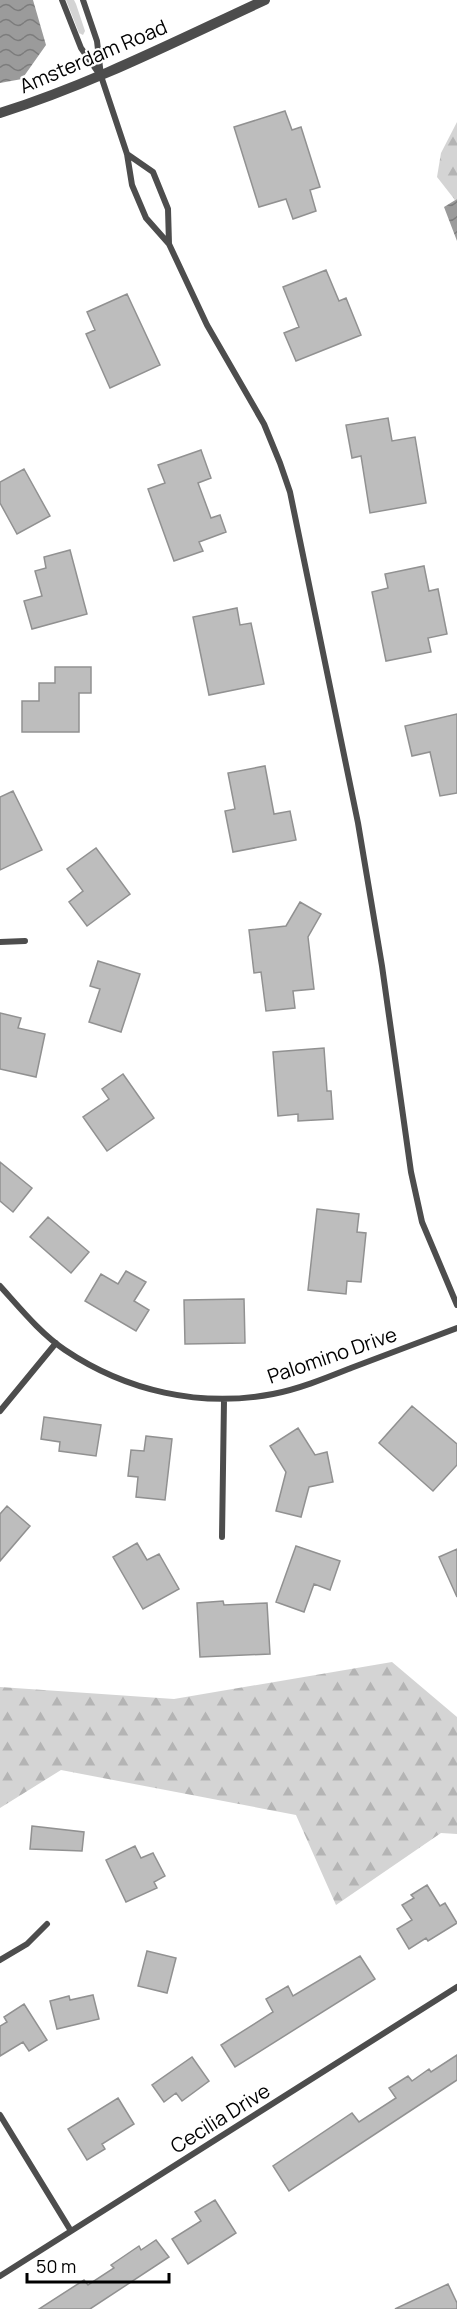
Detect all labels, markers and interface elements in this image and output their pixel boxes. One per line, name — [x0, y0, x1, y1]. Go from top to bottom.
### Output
street label: Amsterdam Road — [15, 13, 171, 99]
street label: Palomino Drive — [264, 1320, 400, 1390]
street label: Cecilia Drive — [165, 2077, 275, 2159]
scale bar — [27, 2246, 170, 2284]
text: 50 m — [36, 2254, 76, 2278]

